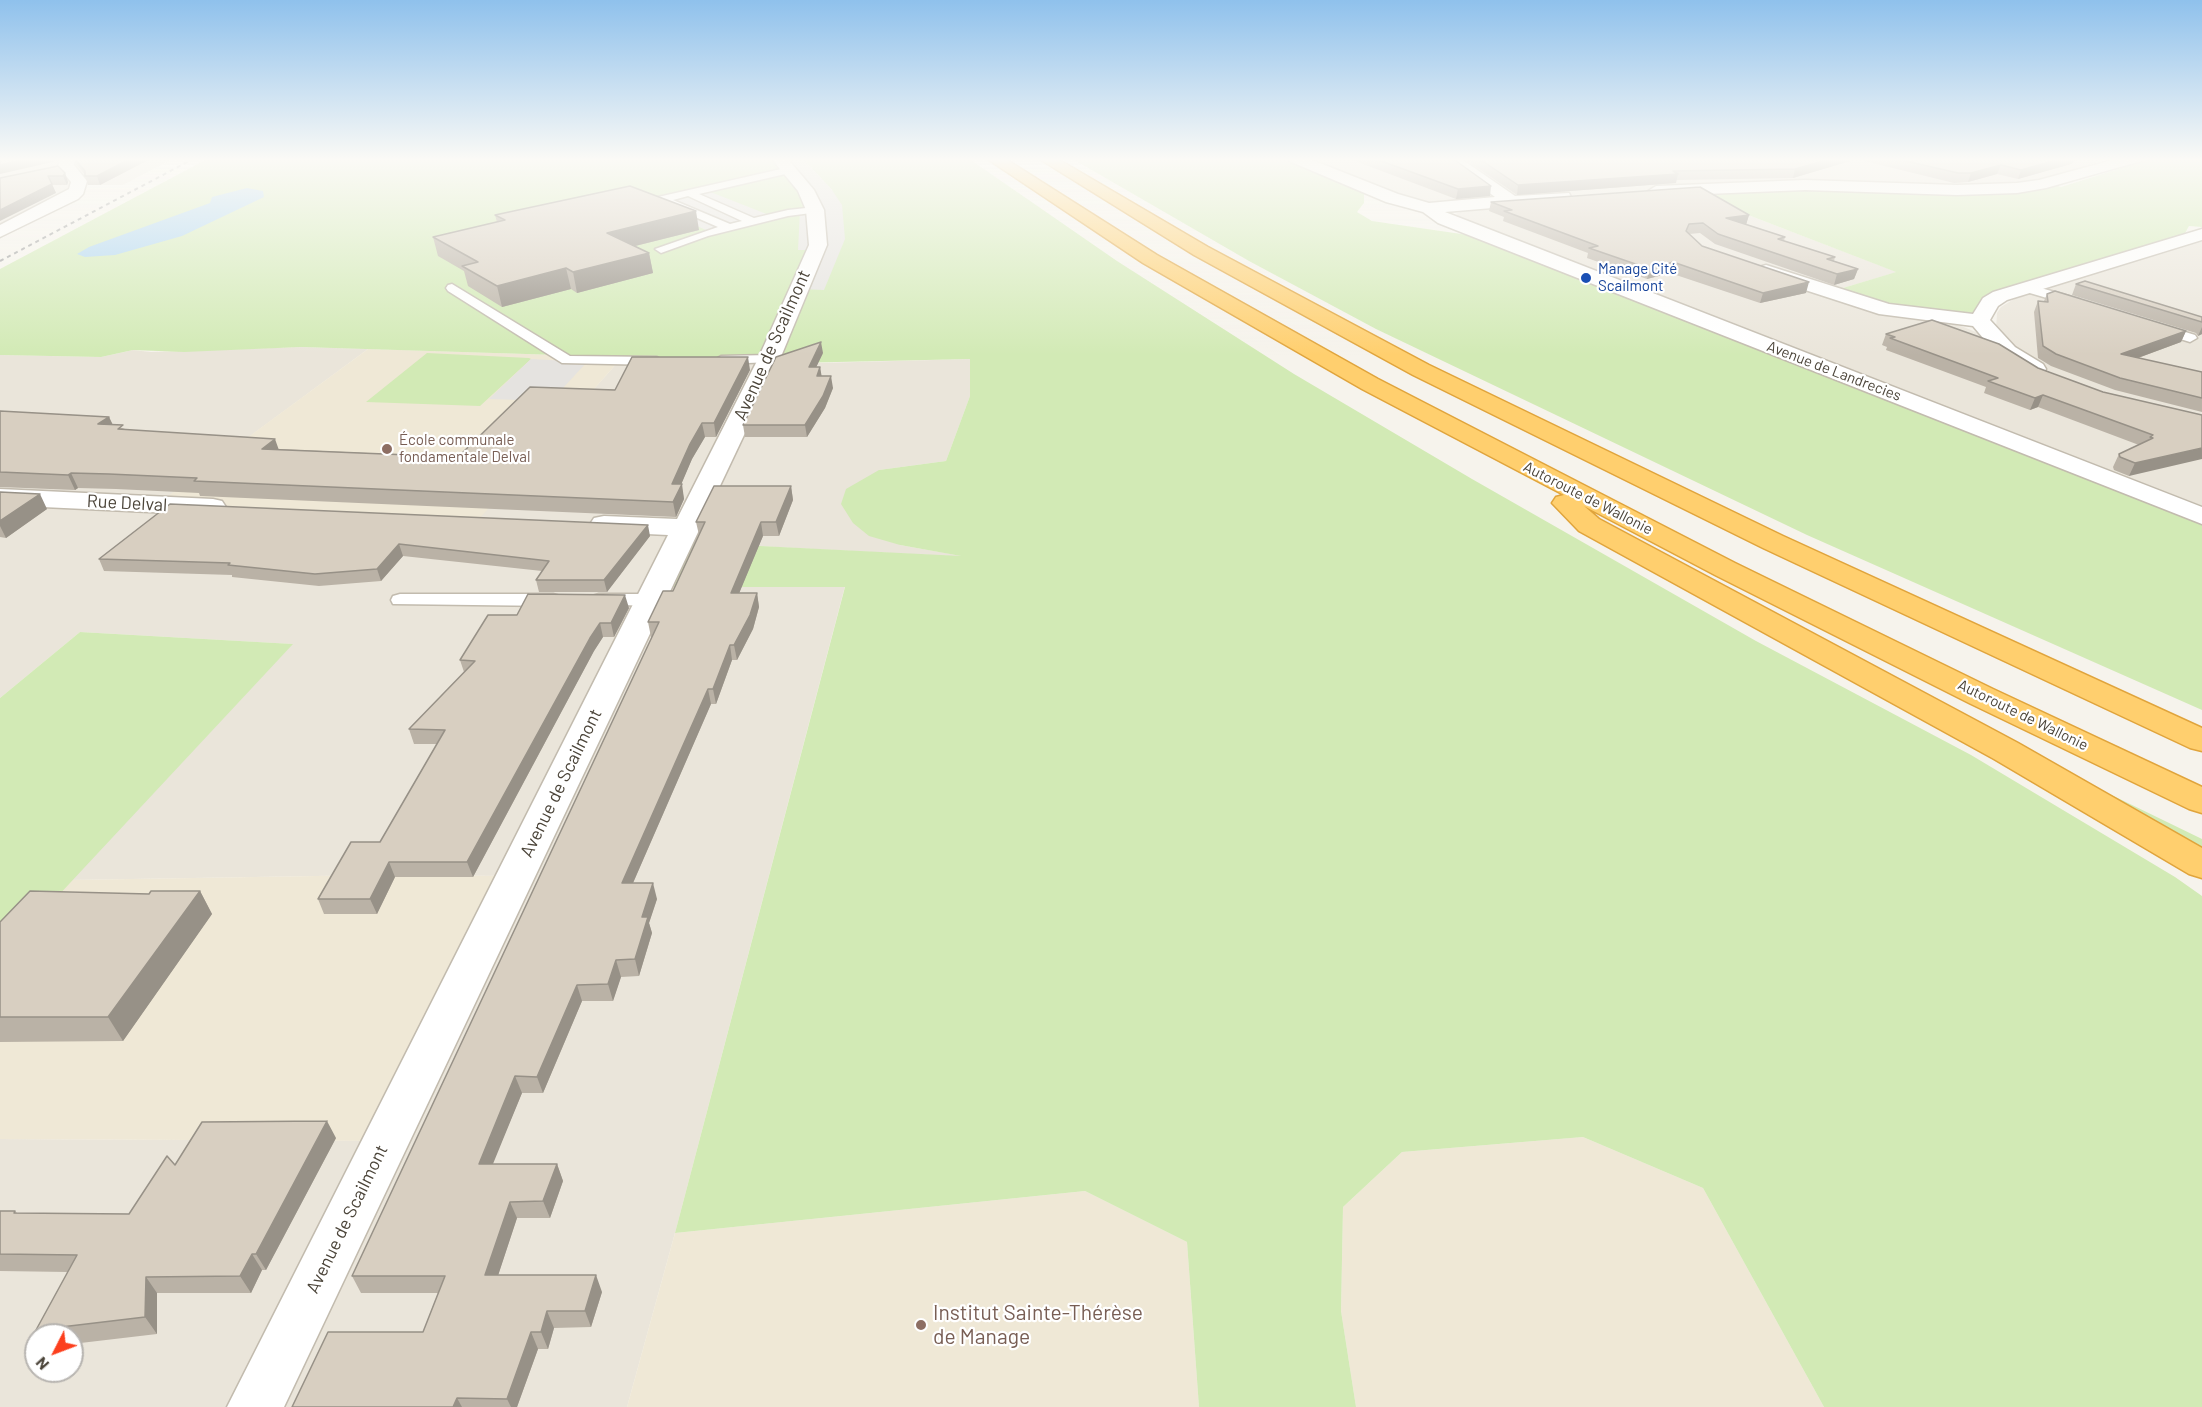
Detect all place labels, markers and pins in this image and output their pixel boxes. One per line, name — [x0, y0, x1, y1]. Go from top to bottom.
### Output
place label: Manage Cité Scailmont — [1598, 260, 1677, 295]
marker: Manage Cité Scailmont — [1579, 271, 1593, 285]
place label: École communale fondamentale Delval — [399, 431, 530, 466]
marker: École communale fondamentale Delval — [380, 442, 394, 456]
place label: Institut Sainte-Thérèse de Manage — [933, 1300, 1143, 1350]
marker: Institut Sainte-Thérèse de Manage — [914, 1318, 928, 1332]

